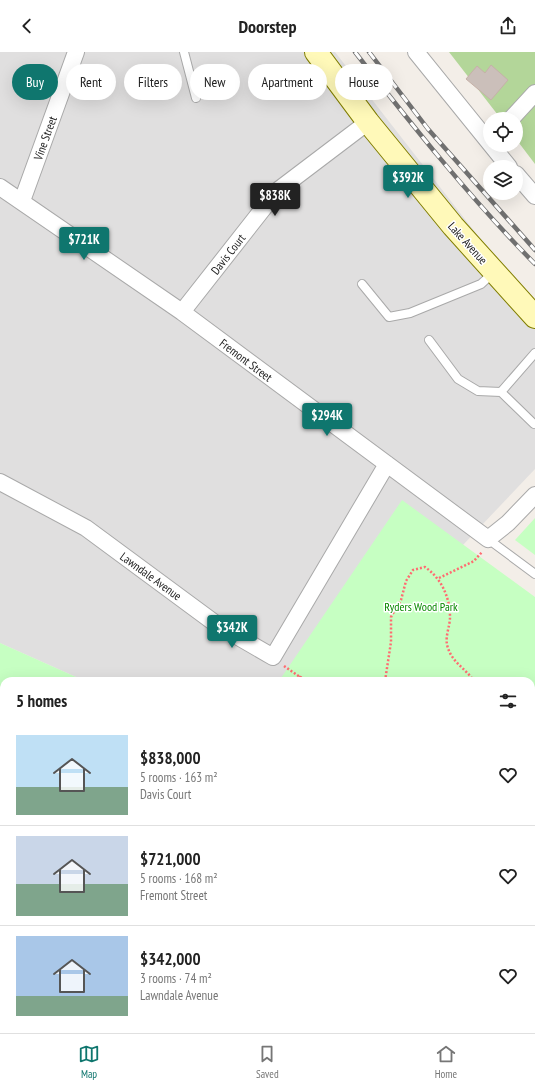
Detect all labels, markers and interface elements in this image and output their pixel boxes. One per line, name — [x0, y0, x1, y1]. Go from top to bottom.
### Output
icon: back — [16, 15, 38, 37]
text: Doorstep — [238, 15, 297, 38]
icon: share — [497, 15, 519, 37]
chip: Buy — [12, 64, 58, 100]
chip: Rent — [66, 64, 116, 100]
chip: Filters — [124, 64, 182, 100]
chip: New — [190, 64, 240, 100]
chip: Apartment — [248, 64, 327, 100]
chip: House — [335, 64, 393, 100]
map controls — [483, 112, 523, 200]
button: locate — [483, 112, 523, 152]
street label: Vine Street — [30, 113, 60, 163]
button: layers — [483, 160, 523, 200]
pin: $392K — [380, 165, 436, 199]
text: $392K — [392, 169, 424, 186]
pin: $838K — [247, 183, 303, 217]
text: $838K — [259, 187, 291, 204]
street label: Lake Avenue — [445, 219, 491, 267]
pin: $721K — [56, 227, 112, 261]
street label: Davis Court — [208, 230, 249, 277]
text: $721K — [68, 231, 100, 248]
street label: Fremont Street — [217, 335, 276, 385]
pin: $294K — [299, 403, 355, 437]
text: $294K — [311, 407, 343, 424]
street label: Lawndale Avenue — [117, 549, 185, 603]
park label: Ryders Wood Park — [384, 599, 458, 614]
pin: $342K — [204, 615, 260, 649]
text: $342K — [216, 619, 248, 636]
text: 5 homes — [16, 690, 67, 712]
icon: filters — [497, 690, 519, 712]
text: $838,000 — [140, 747, 201, 769]
icon: home — [48, 751, 96, 799]
icon: heart — [497, 764, 519, 786]
text: 5 rooms · 163 m² — [140, 769, 218, 786]
text: Davis Court — [140, 786, 191, 803]
text: $721,000 — [140, 848, 201, 870]
icon: home — [48, 852, 96, 900]
icon: heart — [497, 865, 519, 887]
text: 5 rooms · 168 m² — [140, 870, 218, 887]
text: Fremont Street — [140, 887, 207, 904]
text: $342,000 — [140, 948, 201, 970]
icon: home — [48, 952, 96, 1000]
icon: heart — [497, 965, 519, 987]
text: 3 rooms · 74 m² — [140, 970, 212, 987]
text: Lawndale Avenue — [140, 987, 218, 1004]
tab: Map — [78, 1043, 100, 1081]
tab: Saved — [256, 1043, 279, 1081]
tab: Home — [435, 1043, 457, 1081]

